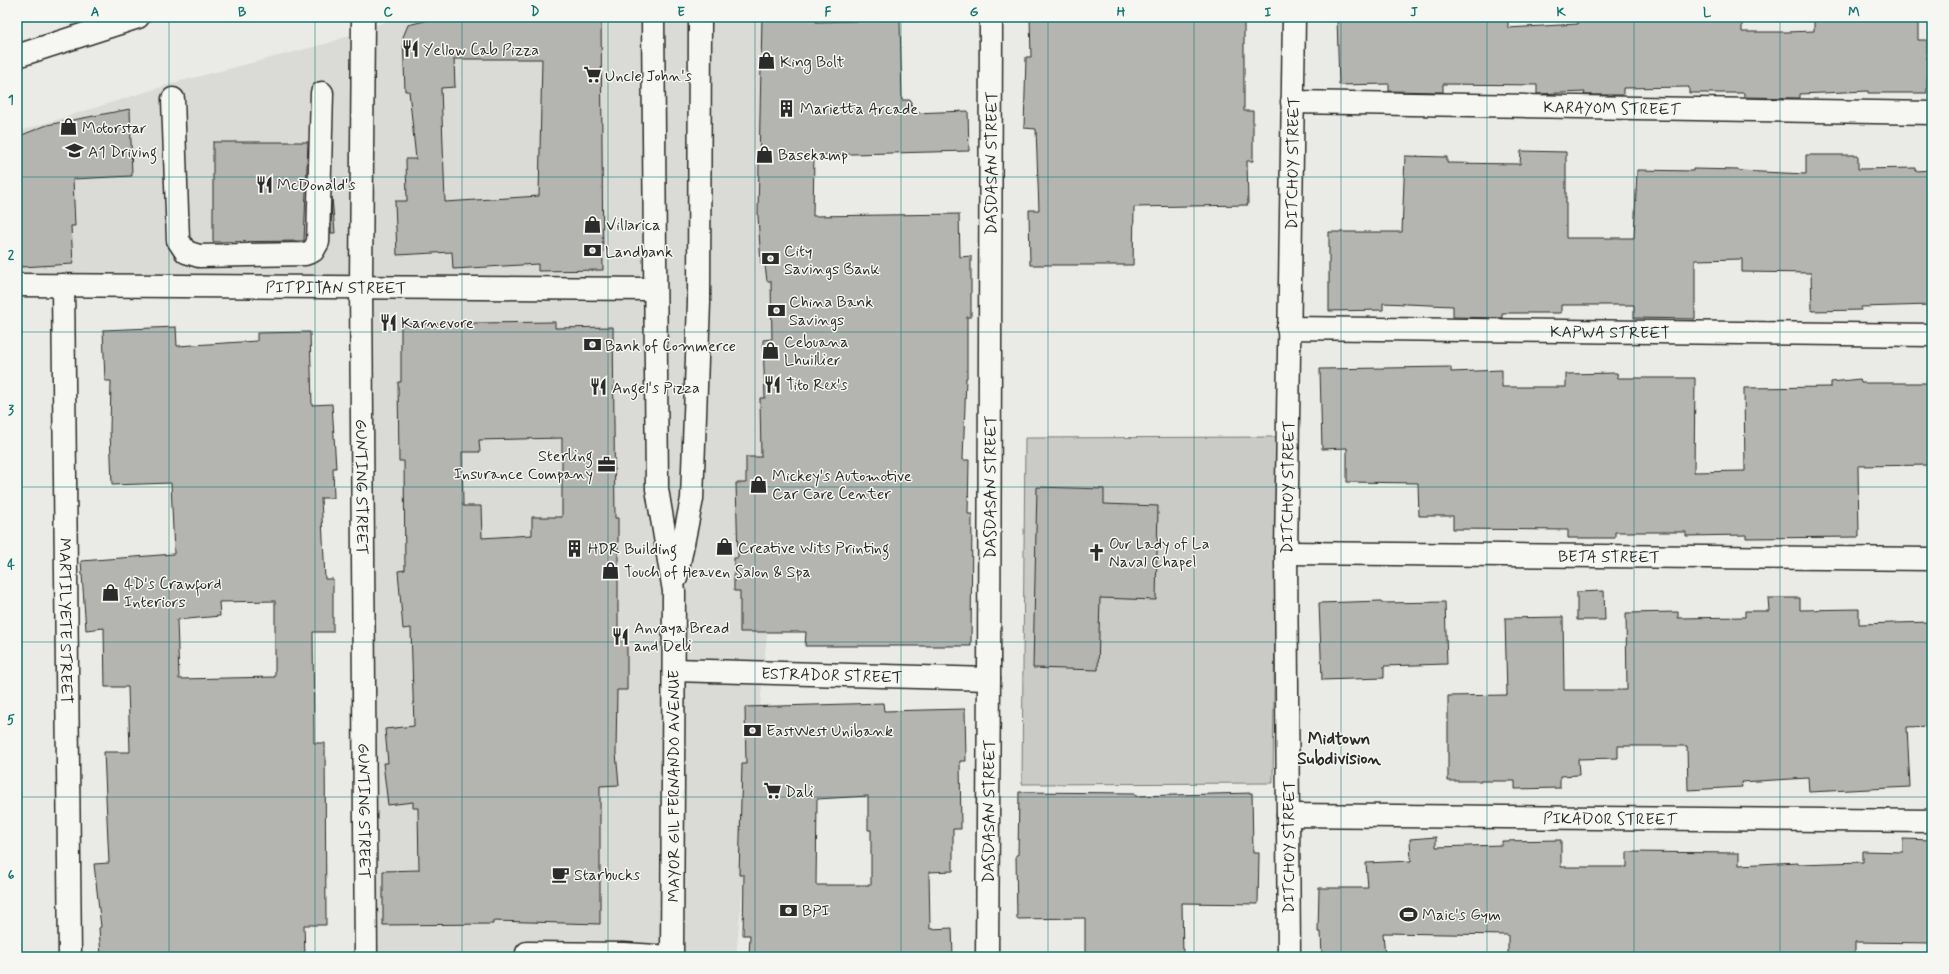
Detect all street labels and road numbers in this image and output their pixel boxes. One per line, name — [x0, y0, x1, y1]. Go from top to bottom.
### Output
street label: DASDASAN STREET — [981, 91, 1003, 235]
street label: DITCHOY STREET — [1282, 96, 1305, 230]
street label: KARAYOM STREET — [1543, 97, 1682, 121]
street label: PITPITAN STREET — [266, 278, 406, 299]
street label: KAPWA STREET — [1550, 322, 1670, 344]
street label: DASDASAN STREET — [980, 415, 1002, 559]
street label: GUNTING STREET — [350, 419, 372, 555]
street label: DITCHOY STREET — [1277, 420, 1300, 554]
street label: MARTILYETE STREET — [54, 538, 76, 704]
street label: BETA STREET — [1558, 547, 1660, 568]
street label: ESTRADOR STREET — [761, 663, 903, 689]
street label: MAYOR GIL FERNANDO AVENUE — [664, 670, 685, 902]
street label: DASDASAN STREET — [979, 739, 1001, 883]
street label: GUNTING STREET — [352, 743, 374, 879]
street label: DITCHOY STREET — [1279, 780, 1300, 914]
street label: PIKADOR STREET — [1543, 808, 1678, 831]

